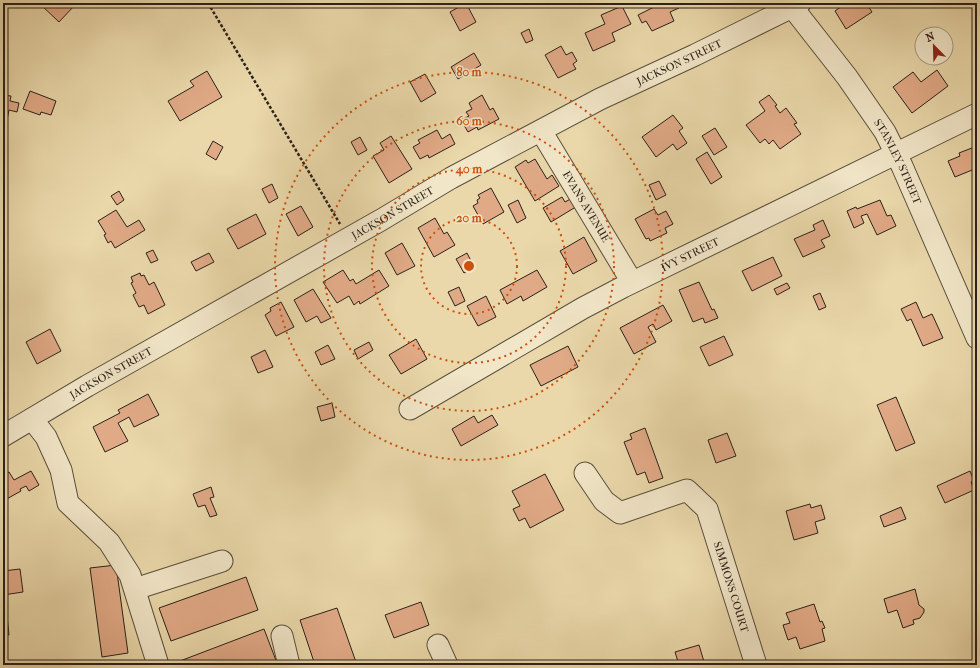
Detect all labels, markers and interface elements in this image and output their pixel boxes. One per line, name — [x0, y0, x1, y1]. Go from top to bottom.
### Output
north arrow — [914, 26, 954, 66]
text: N — [924, 29, 937, 45]
street label: JACKSON STREET — [634, 36, 725, 89]
text: 80 m — [456, 65, 483, 79]
text: 60 m — [456, 114, 483, 128]
street label: STANLEY STREET — [871, 117, 924, 207]
text: 40 m — [455, 162, 483, 177]
street label: EVANS AVENUE — [560, 169, 613, 245]
street label: JACKSON STREET — [348, 184, 437, 243]
text: 20 m — [456, 211, 483, 225]
street label: IVY STREET — [659, 235, 722, 275]
centre of rings — [462, 259, 476, 273]
street label: JACKSON STREET — [66, 344, 155, 402]
street label: SIMMONS COURT — [711, 540, 752, 635]

